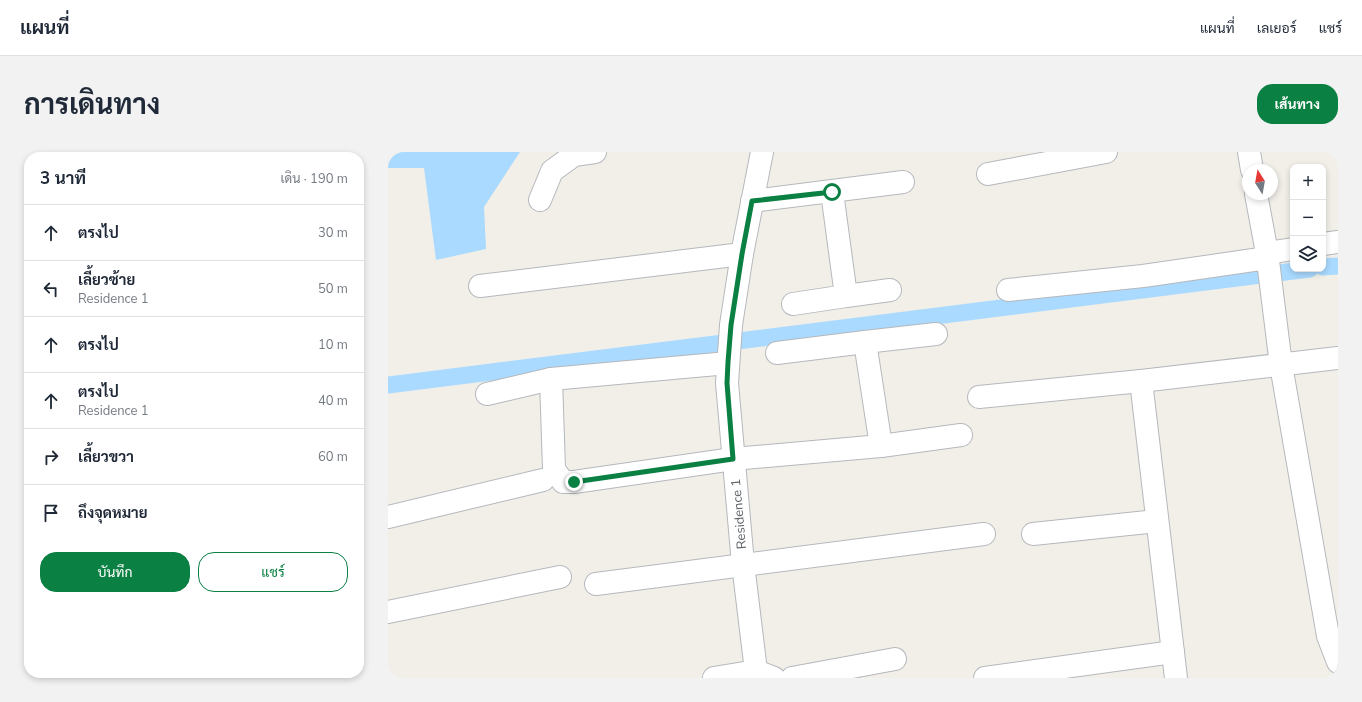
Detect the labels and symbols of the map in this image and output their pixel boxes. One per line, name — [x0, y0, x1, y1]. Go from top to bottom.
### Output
north arrow — [1242, 164, 1278, 200]
route start — [823, 183, 841, 201]
route end — [565, 473, 583, 491]
street label: Residence 1 — [727, 478, 751, 550]

